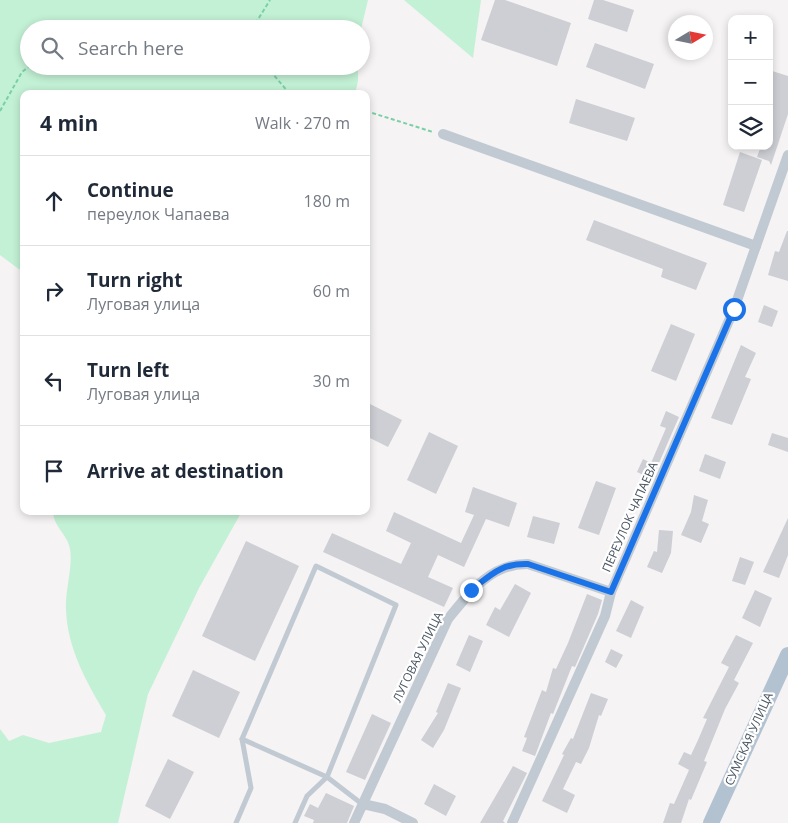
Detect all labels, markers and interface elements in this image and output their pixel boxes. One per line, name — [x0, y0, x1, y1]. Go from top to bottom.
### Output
north arrow — [668, 15, 713, 60]
map controls — [728, 15, 773, 150]
button: + — [728, 15, 773, 60]
search box — [20, 20, 370, 75]
icon: search — [38, 34, 66, 62]
text: Search here — [78, 35, 184, 61]
button: − — [728, 60, 773, 105]
button: layers — [728, 105, 773, 150]
text: 4 min — [40, 109, 98, 137]
text: Walk · 270 m — [255, 112, 350, 134]
text: Continue — [87, 177, 174, 203]
icon: ahead — [40, 187, 68, 215]
text: 180 m — [304, 190, 350, 212]
text: переулок Чапаева — [87, 203, 230, 225]
text: Turn right — [87, 267, 182, 293]
icon: right — [40, 277, 68, 305]
text: 60 m — [313, 280, 350, 302]
text: Луговая улица — [87, 293, 200, 315]
route start — [723, 298, 746, 321]
text: Turn left — [87, 357, 169, 383]
icon: left — [40, 367, 68, 395]
text: 30 m — [313, 370, 350, 392]
text: Луговая улица — [87, 383, 200, 405]
icon: arrive — [40, 457, 68, 485]
text: Arrive at destination — [87, 458, 284, 484]
street label: ПЕРЕУЛОК ЧАПАЕВА — [598, 459, 662, 575]
route end — [460, 579, 483, 602]
street label: ЛУГОВАЯ УЛИЦА — [388, 608, 447, 705]
street label: СУМСКАЯ УЛИЦА — [720, 689, 777, 788]

